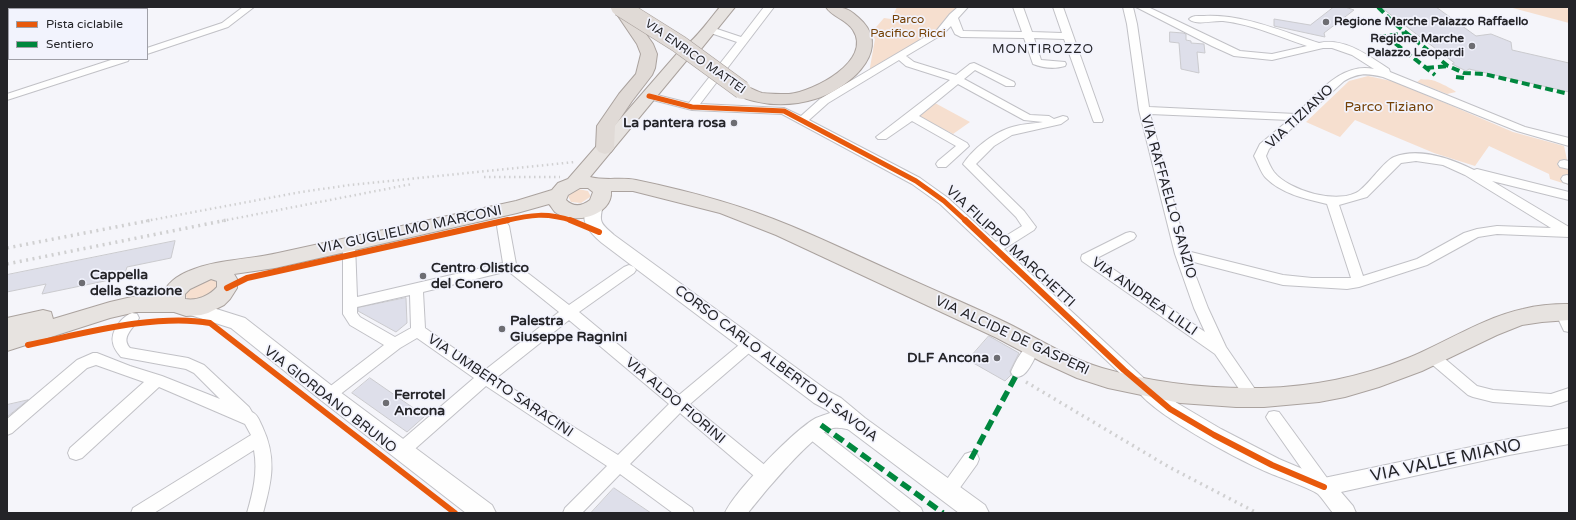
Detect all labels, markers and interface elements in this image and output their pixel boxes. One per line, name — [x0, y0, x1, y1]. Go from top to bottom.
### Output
legend — [8, 8, 148, 60]
park label: Parco Pacifico Ricci — [870, 13, 946, 41]
place label: Regione Marche Palazzo Raffaello — [1334, 15, 1528, 29]
text: Pista ciclabile — [46, 17, 123, 31]
street label: VIA ENRICO MATTEI — [642, 17, 748, 97]
marker: Regione Marche Palazzo Raffaello — [1321, 17, 1331, 27]
place label: Regione Marche Palazzo Leopardi — [1367, 32, 1464, 60]
text: Sentiero — [46, 37, 93, 51]
marker: Regione Marche Palazzo Leopardi — [1467, 41, 1477, 51]
district label: MONTIROZZO — [992, 42, 1094, 58]
street label: VIA TIZIANO — [1263, 81, 1337, 153]
park label: Parco Tiziano — [1345, 99, 1433, 115]
street label: VIA RAFFAELLO SANZIO — [1137, 113, 1199, 281]
place label: La pantera rosa — [623, 115, 726, 131]
marker: La pantera rosa — [729, 118, 739, 128]
street label: VIA FILIPPO MARCHETTI — [942, 183, 1078, 311]
street label: VIA GUGLIELMO MARCONI — [317, 202, 503, 258]
street label: VIA ANDREA LILLI — [1088, 254, 1200, 340]
place label: Centro Olistico del Conero — [431, 260, 529, 292]
place label: Cappella della Stazione — [90, 267, 182, 300]
marker: Centro Olistico del Conero — [418, 271, 428, 281]
marker: Cappella della Stazione — [77, 278, 87, 288]
street label: CORSO CARLO ALBERTO DI SAVOIA — [671, 282, 881, 446]
street label: VIA ALCIDE DE GASPERI — [932, 293, 1092, 379]
place label: Palestra Giuseppe Ragnini — [510, 313, 627, 346]
marker: Palestra Giuseppe Ragnini — [497, 324, 507, 334]
street label: VIA UMBERTO SARACINI — [424, 331, 576, 441]
street label: VIA GIORDANO BRUNO — [260, 343, 400, 457]
place label: DLF Ancona — [907, 350, 989, 366]
marker: DLF Ancona — [992, 353, 1002, 363]
street label: VIA ALDO FIORINI — [622, 354, 728, 448]
place label: Ferrotel Ancona — [394, 387, 446, 420]
marker: Ferrotel Ancona — [381, 398, 391, 408]
street label: VIA VALLE MIANO — [1369, 435, 1523, 487]

